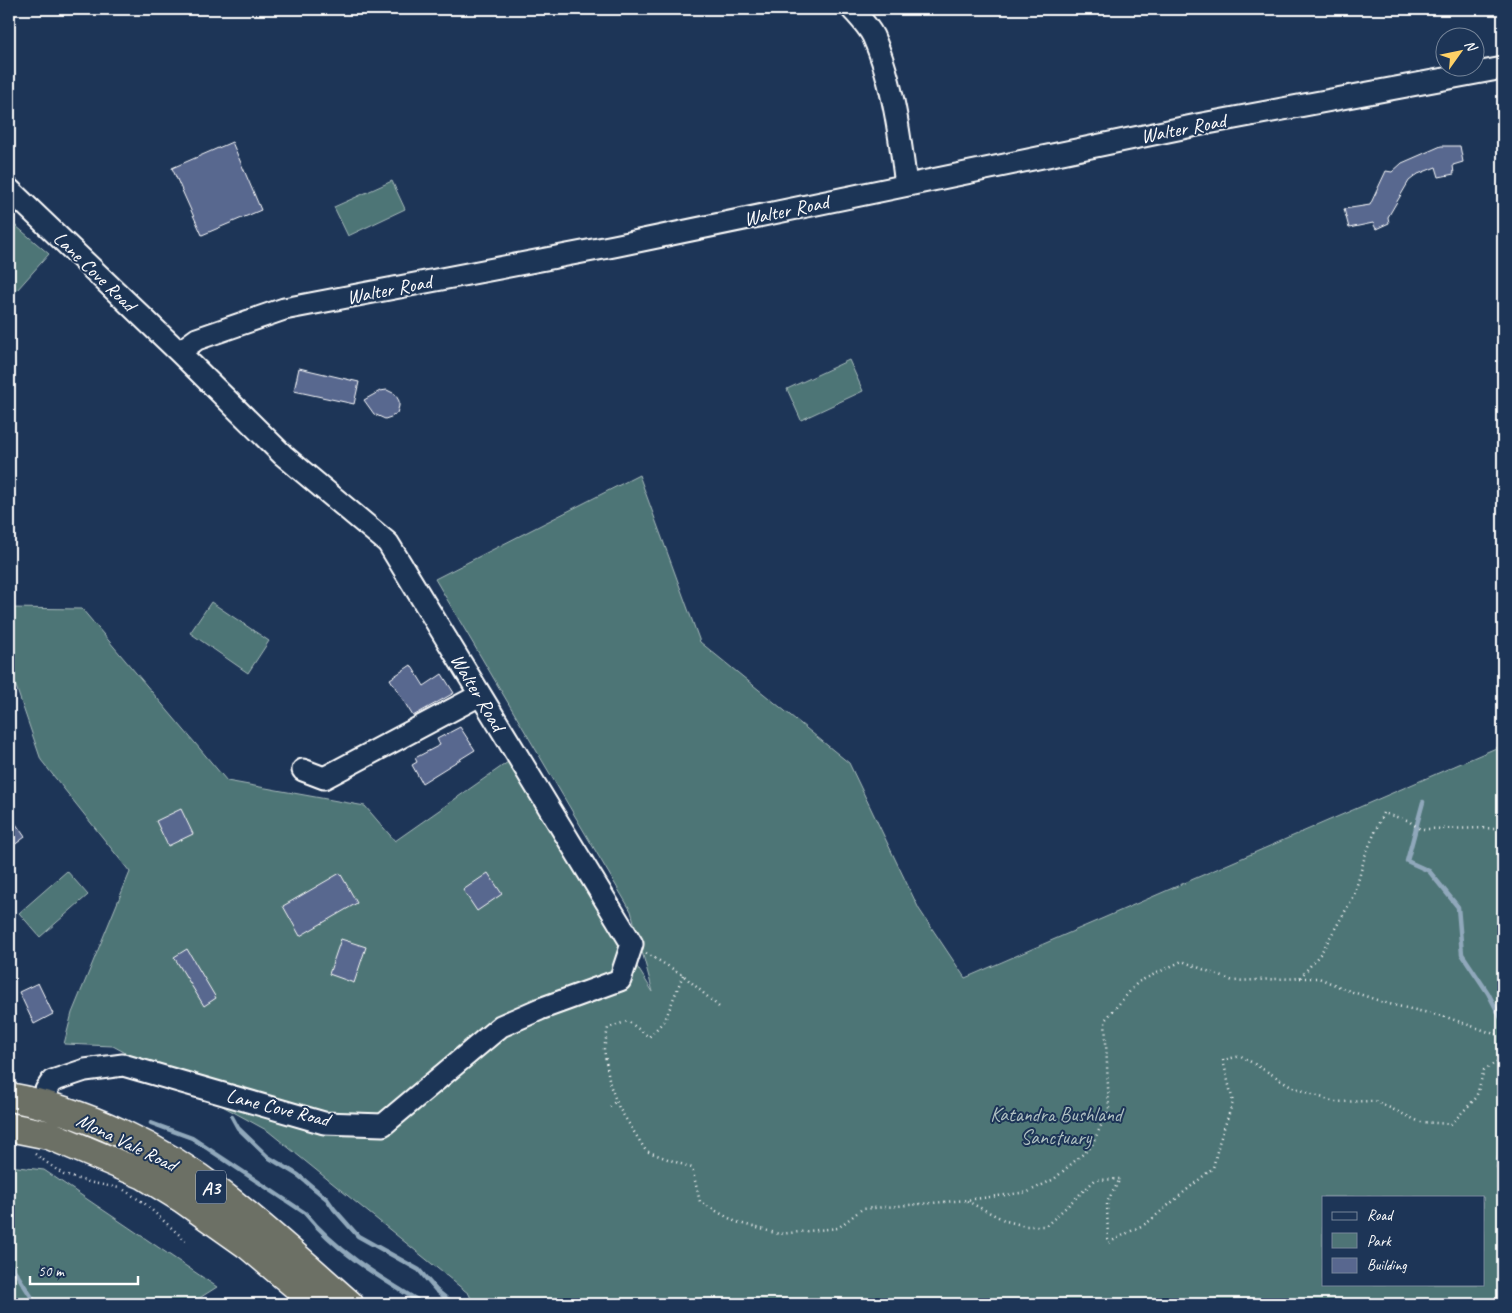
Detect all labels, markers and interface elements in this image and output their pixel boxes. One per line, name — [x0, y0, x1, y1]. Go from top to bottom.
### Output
north arrow — [1434, 28, 1484, 78]
text: N — [1461, 37, 1481, 55]
street label: Walter Road — [1139, 107, 1231, 149]
street label: Walter Road — [741, 189, 834, 232]
street label: Lane Cove Road — [48, 226, 143, 319]
street label: Walter Road — [345, 268, 437, 310]
street label: Walter Road — [445, 649, 512, 738]
street label: Lane Cove Road — [224, 1083, 335, 1133]
park label: Katandra Bushland Sanctuary — [990, 1102, 1125, 1150]
street label: Mona Vale Road — [73, 1108, 184, 1179]
road number: A3 — [196, 1170, 226, 1204]
legend — [1322, 1196, 1484, 1286]
text: Road — [1367, 1206, 1394, 1225]
text: Park — [1367, 1232, 1392, 1251]
scale bar — [30, 1253, 138, 1285]
text: Building — [1367, 1256, 1407, 1275]
text: 50 m — [38, 1262, 65, 1281]

